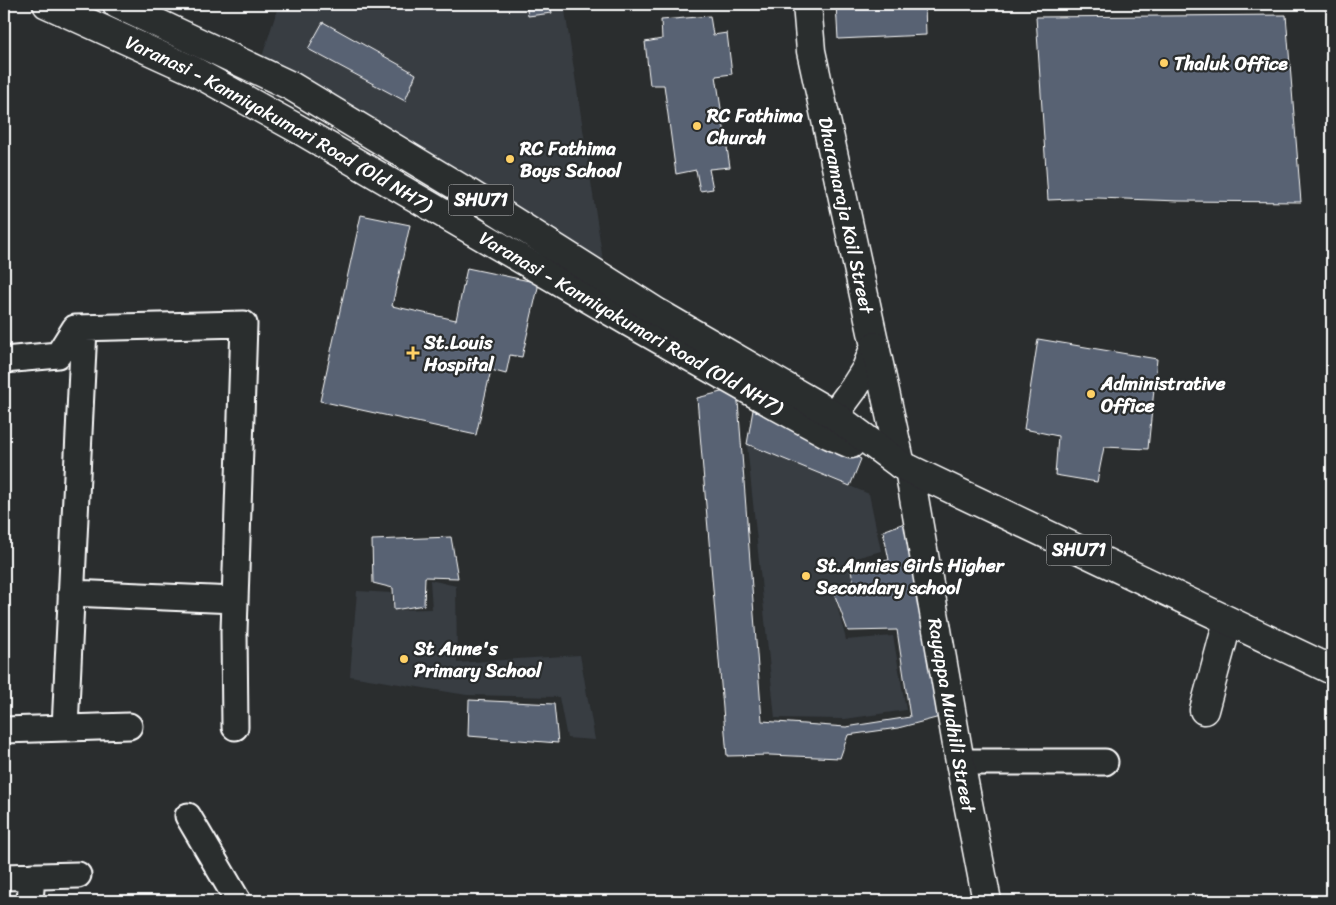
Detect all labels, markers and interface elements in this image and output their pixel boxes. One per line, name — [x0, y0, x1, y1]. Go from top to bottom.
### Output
street label: Varanasi - Kanniyakumari Road (Old NH7) — [120, 25, 440, 221]
place label: Thaluk Office — [1174, 47, 1289, 80]
marker: Thaluk Office — [1158, 57, 1170, 69]
place label: RC Fathima Church — [706, 99, 803, 154]
street label: Dharamaraja Koil Street — [809, 114, 884, 318]
marker: RC Fathima Church — [691, 120, 703, 132]
place label: RC Fathima Boys School — [519, 132, 623, 187]
marker: RC Fathima Boys School — [504, 153, 516, 165]
road number: SHU71 — [448, 184, 514, 216]
street label: Varanasi - Kanniyakumari Road (Old NH7) — [473, 222, 791, 424]
place label: St.Louis Hospital — [423, 326, 495, 381]
marker: St.Louis Hospital — [406, 346, 420, 360]
place label: Administrative Office — [1100, 367, 1226, 422]
marker: Administrative Office — [1085, 388, 1097, 400]
road number: SHU71 — [1046, 534, 1112, 566]
place label: St.Annies Girls Higher Secondary school — [815, 549, 1006, 604]
marker: St.Annies Girls Higher Secondary school — [800, 570, 812, 582]
street label: Rayappa Mudhili Street — [919, 615, 986, 817]
place label: St Anne's Primary School — [413, 632, 543, 687]
marker: St Anne's Primary School — [398, 653, 410, 665]

